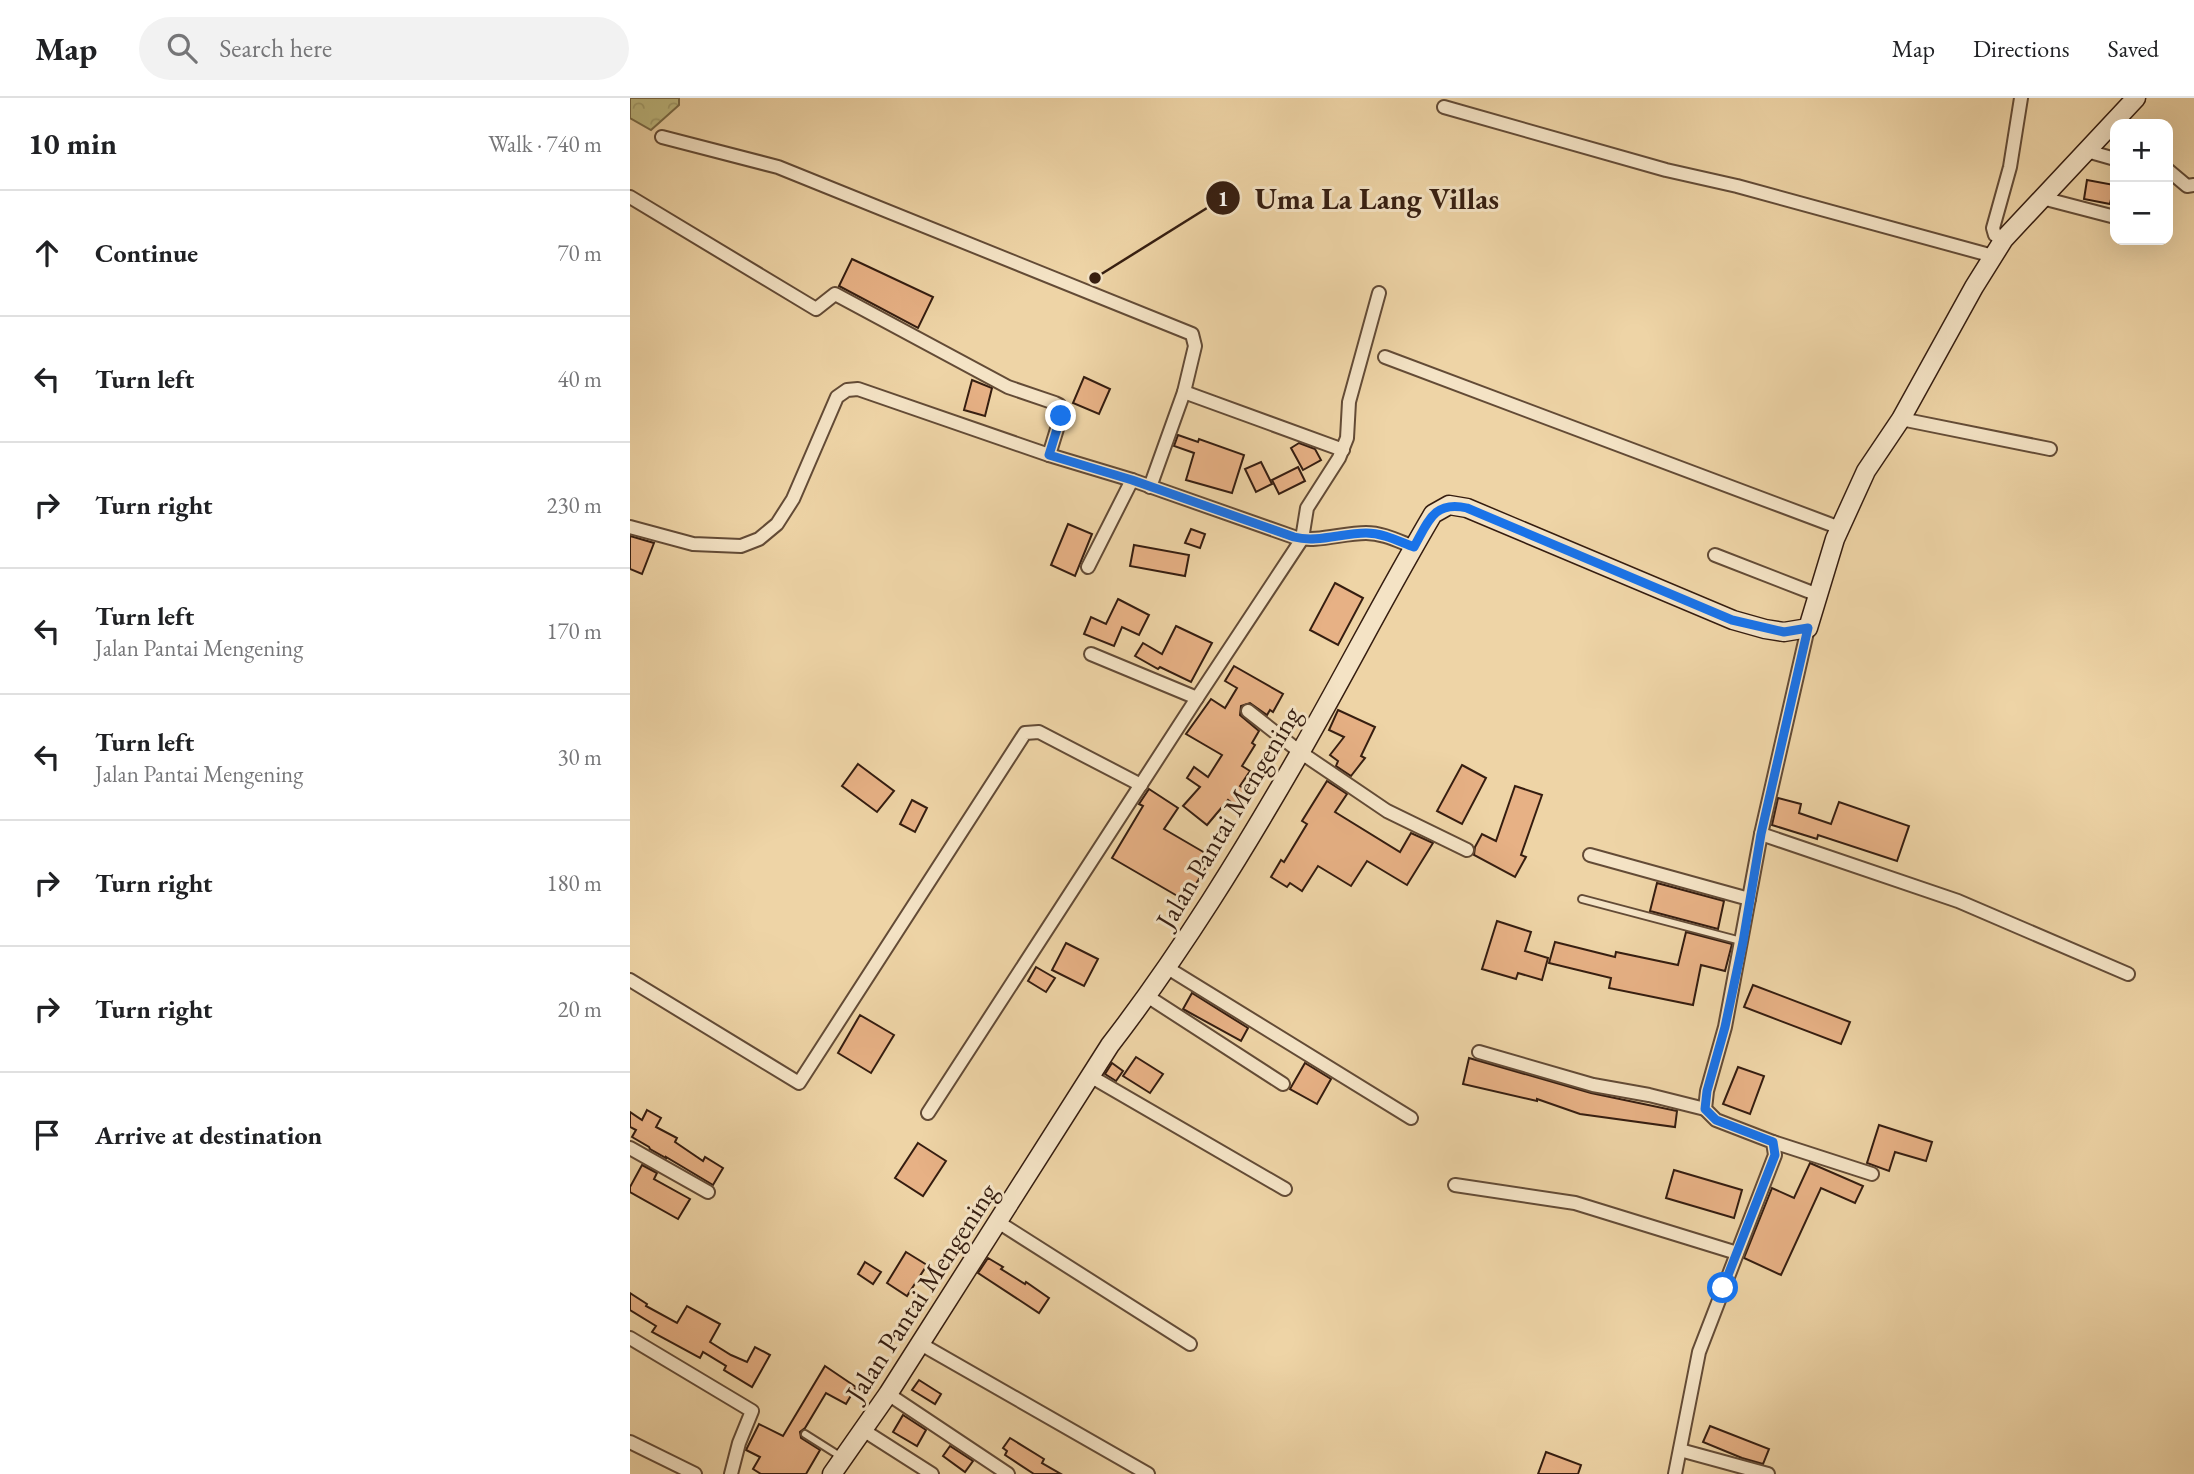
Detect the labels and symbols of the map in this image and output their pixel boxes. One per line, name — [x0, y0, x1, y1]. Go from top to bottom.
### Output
callout: Uma La Lang Villas — [1206, 173, 1513, 224]
text: Uma La Lang Villas — [1255, 179, 1499, 218]
text: 1 — [1217, 185, 1229, 212]
route end — [1045, 400, 1076, 431]
street label: Jalan Pantai Mengening — [1146, 698, 1309, 937]
street label: Jalan Pantai Mengening — [836, 1175, 1006, 1410]
route start — [1707, 1272, 1738, 1303]

